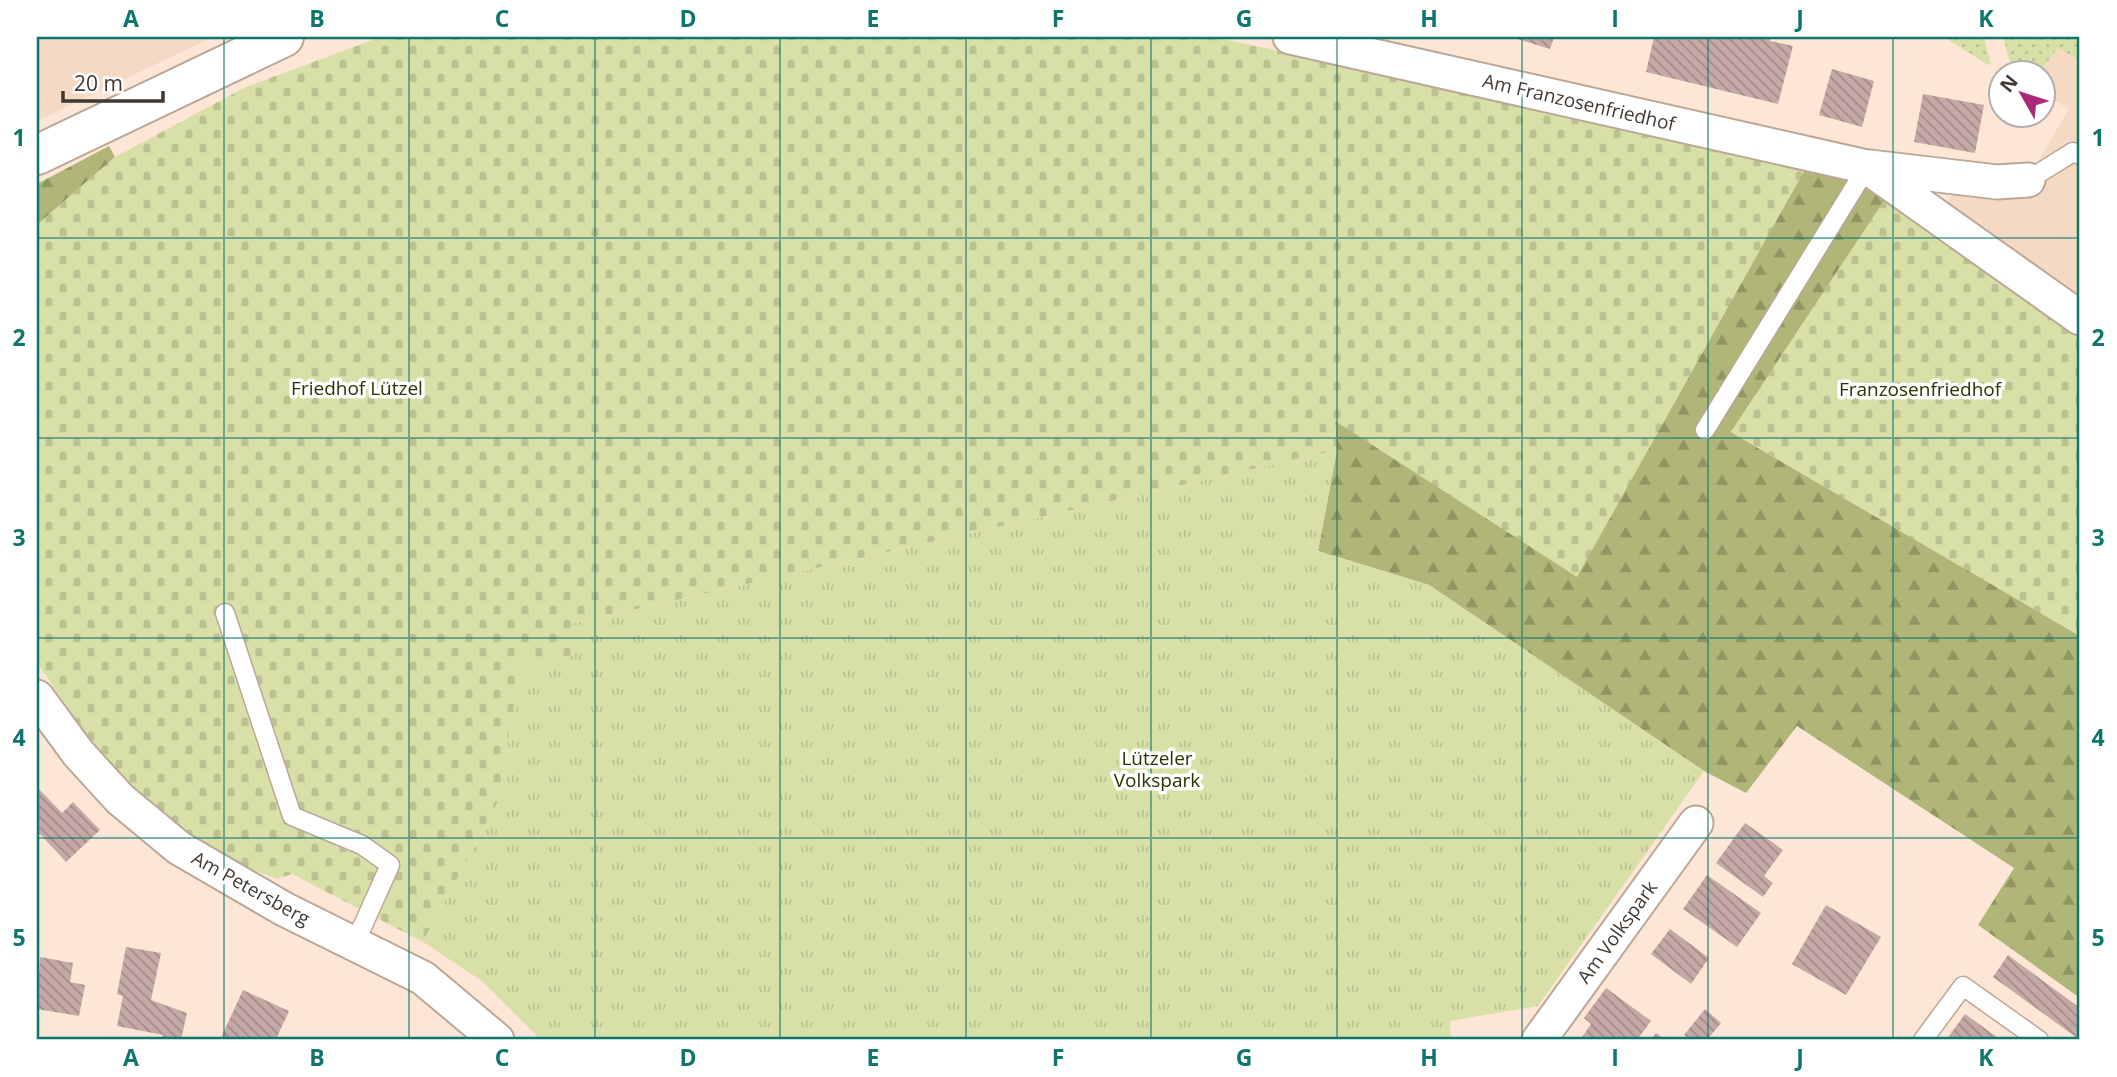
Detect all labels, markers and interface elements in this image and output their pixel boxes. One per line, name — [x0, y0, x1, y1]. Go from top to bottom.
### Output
text: A — [123, 2, 139, 34]
text: B — [309, 2, 325, 34]
text: C — [495, 2, 509, 34]
text: D — [679, 2, 697, 34]
text: E — [867, 2, 879, 34]
text: F — [1052, 2, 1064, 34]
text: G — [1236, 2, 1252, 34]
text: H — [1420, 2, 1438, 34]
text: I — [1611, 2, 1619, 34]
text: J — [1794, 2, 1804, 34]
text: K — [1978, 2, 1994, 34]
scale bar — [63, 60, 163, 104]
north arrow — [1988, 60, 2058, 130]
street label: Am Franzosenfriedhof — [1480, 67, 1679, 137]
text: 20 m — [74, 69, 123, 97]
text: N — [1994, 69, 2024, 97]
text: 1 — [12, 121, 26, 153]
text: 1 — [2091, 121, 2105, 153]
text: 2 — [12, 321, 26, 353]
text: 2 — [2091, 321, 2105, 353]
park label: Friedhof Lützel — [291, 375, 423, 401]
park label: Franzosenfriedhof — [1839, 376, 2003, 402]
text: 3 — [12, 521, 26, 553]
text: 3 — [2091, 521, 2105, 553]
text: 4 — [12, 721, 26, 753]
text: 4 — [2091, 721, 2105, 753]
park label: Lützeler Volkspark — [1114, 745, 1200, 793]
street label: Am Petersberg — [187, 845, 315, 931]
street label: Am Volkspark — [1571, 875, 1663, 989]
text: 5 — [12, 921, 26, 953]
text: 5 — [2091, 921, 2105, 953]
text: A — [123, 1041, 139, 1073]
text: B — [309, 1041, 325, 1073]
text: C — [495, 1041, 509, 1073]
text: D — [679, 1041, 697, 1073]
text: E — [867, 1041, 879, 1073]
text: F — [1052, 1041, 1064, 1073]
text: G — [1236, 1041, 1252, 1073]
text: H — [1420, 1041, 1438, 1073]
text: I — [1611, 1041, 1619, 1073]
text: J — [1794, 1041, 1804, 1073]
text: K — [1978, 1041, 1994, 1073]

